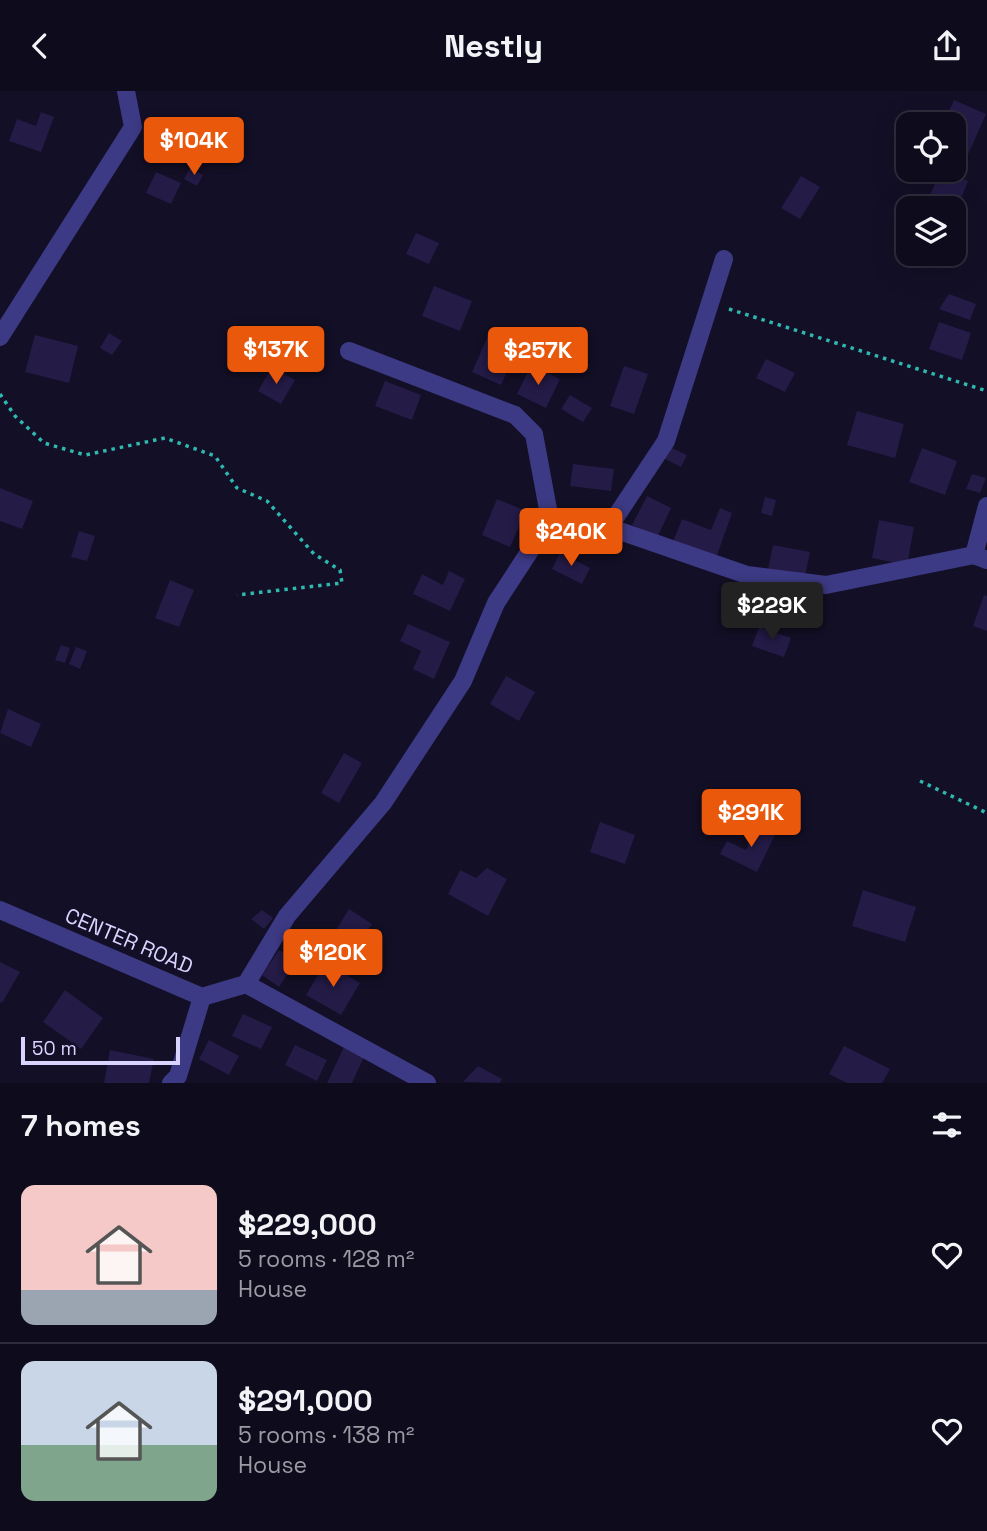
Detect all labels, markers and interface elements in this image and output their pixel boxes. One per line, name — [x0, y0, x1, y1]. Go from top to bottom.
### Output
text: Nestly — [444, 26, 543, 66]
icon: back — [21, 27, 59, 65]
icon: share — [928, 27, 966, 65]
map controls — [896, 112, 966, 266]
button: locate — [896, 112, 966, 182]
pin: $104K — [145, 118, 243, 177]
text: $104K — [160, 125, 228, 155]
button: layers — [896, 196, 966, 266]
pin: $137K — [227, 327, 325, 386]
pin: $257K — [489, 327, 587, 387]
text: $137K — [243, 334, 309, 364]
text: $257K — [504, 335, 572, 365]
pin: $240K — [522, 509, 620, 568]
text: $240K — [535, 516, 607, 546]
pin: $229K — [723, 582, 821, 642]
text: $229K — [737, 590, 807, 620]
pin: $291K — [702, 789, 800, 849]
text: $291K — [718, 797, 784, 827]
street label: CENTER ROAD — [61, 901, 197, 980]
pin: $120K — [284, 929, 382, 989]
text: $120K — [299, 937, 367, 967]
scale bar — [21, 1034, 180, 1066]
text: 50 m — [32, 1036, 77, 1061]
text: 7 homes — [21, 1106, 141, 1145]
icon: filters — [928, 1106, 966, 1144]
text: $229,000 — [238, 1205, 377, 1244]
icon: home — [77, 1213, 161, 1297]
icon: heart — [928, 1236, 966, 1274]
text: 5 rooms · 128 m² — [238, 1244, 414, 1274]
text: House — [238, 1274, 307, 1304]
text: $291,000 — [238, 1381, 373, 1420]
icon: home — [77, 1389, 161, 1473]
icon: heart — [928, 1412, 966, 1450]
text: 5 rooms · 138 m² — [238, 1420, 414, 1450]
text: House — [238, 1450, 307, 1480]

